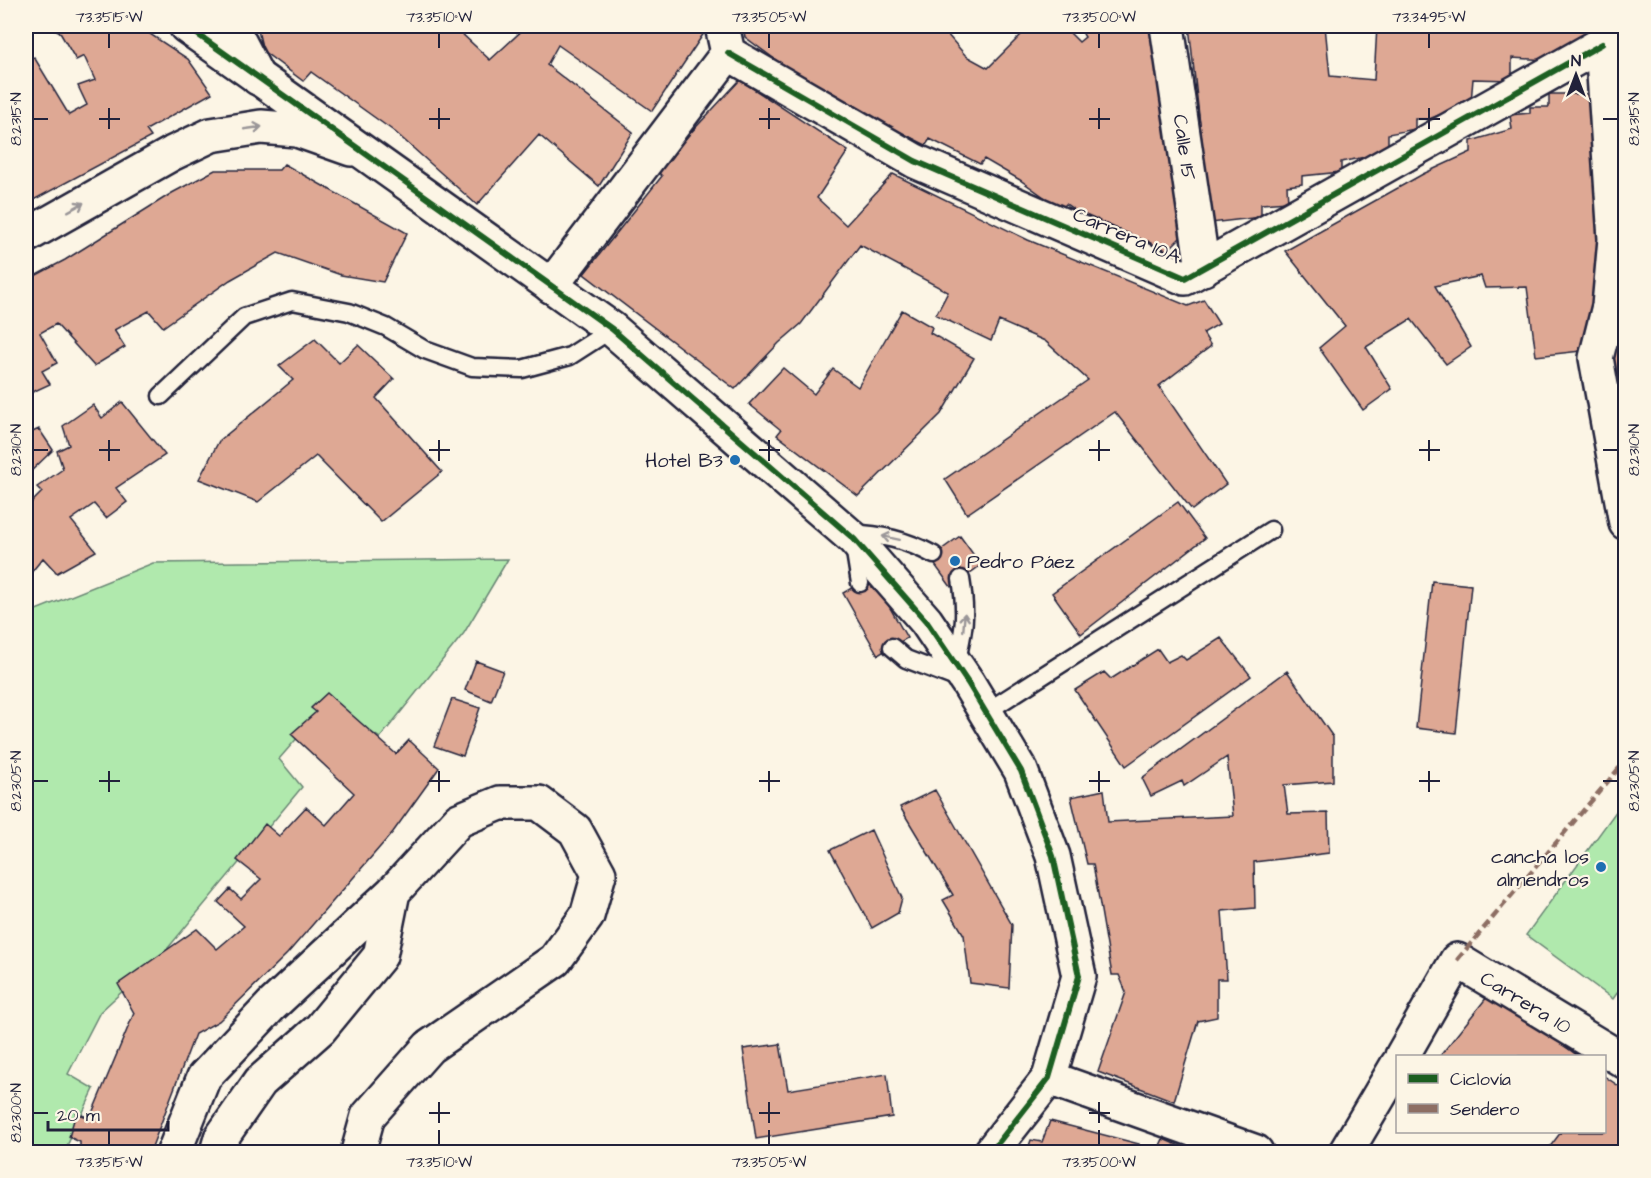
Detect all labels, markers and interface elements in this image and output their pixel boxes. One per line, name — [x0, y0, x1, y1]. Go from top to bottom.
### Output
text: 73.3515°W — [75, 7, 143, 28]
text: 73.3510°W — [406, 7, 472, 28]
text: 73.3505°W — [732, 7, 806, 28]
text: 73.3500°W — [1062, 7, 1136, 28]
text: 73.3495°W — [1392, 7, 1466, 28]
north arrow — [1546, 45, 1606, 105]
text: N — [1571, 50, 1581, 72]
text: 8.2315°N — [6, 92, 27, 146]
text: 8.2315°N — [1624, 92, 1645, 146]
street label: Calle 15 — [1166, 112, 1202, 182]
one-way arrow — [243, 123, 262, 134]
one-way arrow — [67, 201, 85, 212]
street label: Carrera 10A — [1068, 201, 1185, 271]
text: 8.2310°N — [6, 424, 27, 476]
text: 8.2310°N — [1624, 424, 1645, 476]
place label: Hotel B3 — [645, 447, 723, 475]
marker: Hotel B3 — [728, 453, 742, 467]
one-way arrow — [882, 532, 902, 543]
place label: Pedro Páez — [967, 548, 1075, 576]
marker: Pedro Páez — [948, 554, 962, 568]
one-way arrow — [959, 613, 970, 633]
text: 8.2305°N — [6, 751, 27, 811]
text: 8.2305°N — [1624, 751, 1645, 811]
place label: cancha los almendros — [1491, 843, 1589, 894]
marker: cancha los almendros — [1594, 860, 1608, 874]
street label: Carrera 10 — [1475, 965, 1577, 1041]
legend — [1396, 1055, 1606, 1133]
text: Ciclovía — [1450, 1067, 1511, 1092]
text: 8.2300°N — [6, 1083, 27, 1143]
scale bar — [48, 1094, 168, 1132]
text: Sendero — [1450, 1097, 1519, 1122]
text: 20 m — [57, 1103, 100, 1128]
text: 73.3515°W — [75, 1152, 143, 1173]
text: 73.3510°W — [406, 1152, 472, 1173]
text: 73.3505°W — [732, 1152, 806, 1173]
text: 73.3500°W — [1062, 1152, 1136, 1173]

